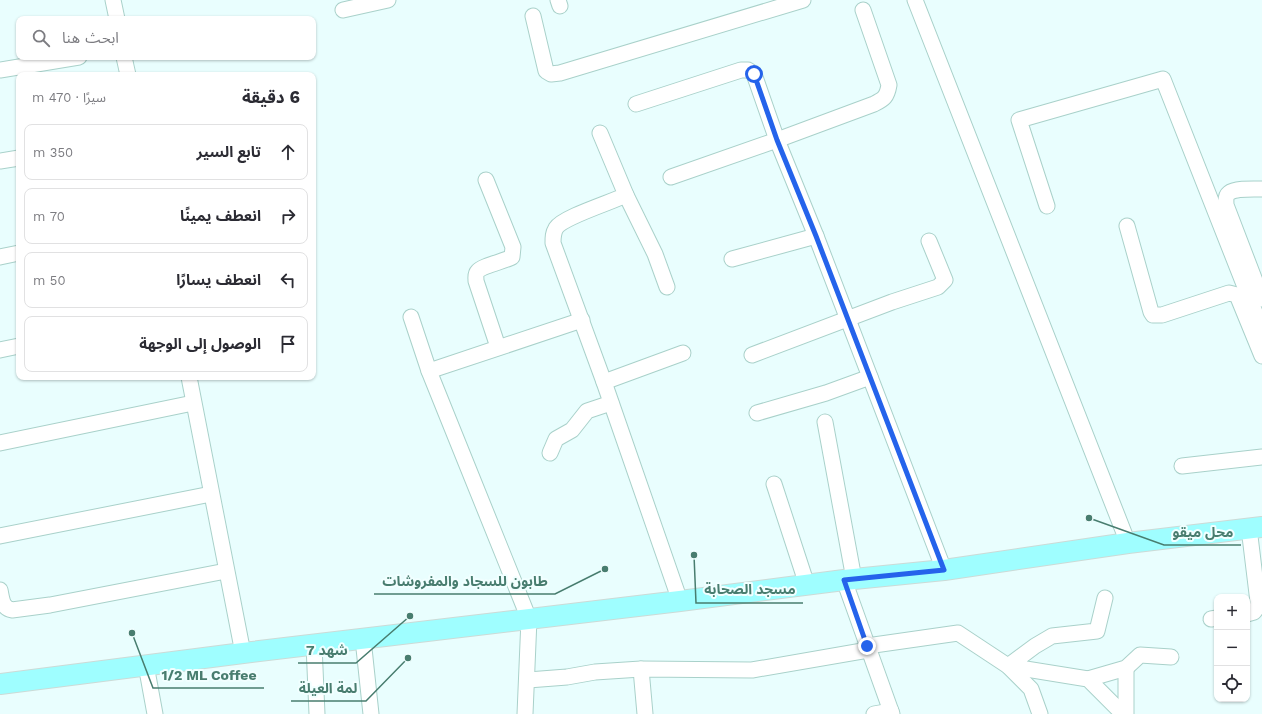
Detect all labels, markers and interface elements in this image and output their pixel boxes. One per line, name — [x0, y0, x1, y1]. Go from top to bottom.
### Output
search box — [16, 16, 316, 60]
icon: search — [30, 27, 52, 49]
text: ابحث هنا — [62, 29, 119, 47]
route start — [745, 65, 763, 83]
text: 6 دقيقة — [242, 87, 300, 107]
text: سيرًا · 470 m — [32, 90, 106, 105]
icon: ahead — [277, 141, 299, 163]
text: تابع السير — [197, 143, 261, 161]
text: 350 m — [33, 145, 73, 160]
icon: right — [277, 205, 299, 227]
text: انعطف يمينًا — [180, 207, 261, 225]
text: 70 m — [33, 209, 65, 224]
icon: left — [277, 269, 299, 291]
text: انعطف يسارًا — [176, 271, 261, 289]
text: 50 m — [33, 273, 65, 288]
icon: arrive — [277, 333, 299, 355]
text: الوصول إلى الوجهة — [139, 335, 261, 353]
callout: محل ميقو — [1164, 519, 1241, 545]
text: محل ميقو — [1173, 524, 1234, 540]
callout: طابون للسجاد والمفروشات — [374, 568, 555, 594]
text: طابون للسجاد والمفروشات — [382, 573, 548, 590]
callout: مسجد الصحابة — [696, 577, 803, 603]
text: مسجد الصحابة — [704, 581, 796, 597]
map controls — [1214, 594, 1250, 702]
button: + — [1214, 594, 1250, 630]
button: − — [1214, 630, 1250, 666]
callout: شهد 7 — [298, 637, 356, 663]
route end — [858, 637, 876, 655]
text: شهد 7 — [306, 642, 348, 658]
callout: 1/2 ML Coffee — [153, 662, 264, 688]
button: locate — [1214, 666, 1250, 702]
text: 1/2 ML Coffee — [161, 667, 257, 683]
callout: لمة العيلة — [291, 675, 366, 701]
text: لمة العيلة — [299, 680, 357, 696]

